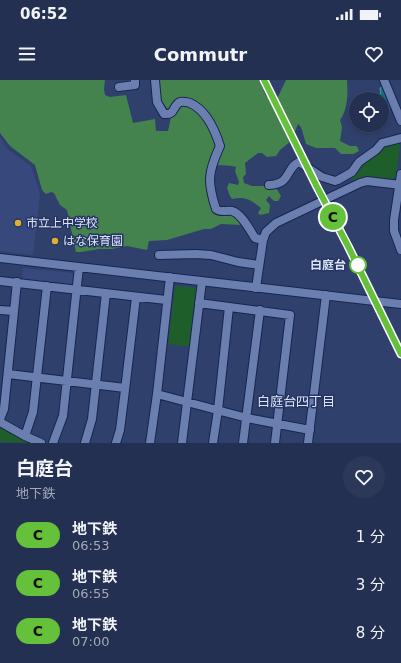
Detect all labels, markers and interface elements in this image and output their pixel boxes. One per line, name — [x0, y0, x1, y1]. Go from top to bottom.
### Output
text: 06:52 — [20, 5, 68, 23]
icon: menu — [16, 43, 38, 65]
icon: heart — [363, 43, 385, 65]
text: Commutr — [154, 44, 247, 65]
map controls — [349, 92, 389, 132]
button: locate — [349, 92, 389, 132]
line badge: C — [320, 204, 346, 230]
text: C — [328, 209, 338, 225]
place label: 市立上中学校 — [26, 216, 98, 230]
marker: 市立上中学校 — [13, 218, 23, 228]
place label: はな保育園 — [63, 234, 123, 248]
marker: はな保育園 — [50, 236, 60, 246]
marker: 白庭台 — [349, 256, 367, 274]
place label: 白庭台 — [310, 258, 346, 272]
district label: 白庭台四丁目 — [257, 394, 335, 409]
button: heart — [343, 456, 385, 498]
text: 白庭台 — [16, 457, 73, 479]
text: 地下鉄 — [16, 486, 55, 501]
text: 地下鉄 — [72, 520, 117, 538]
text: C — [33, 527, 43, 543]
text: 1 分 — [356, 528, 385, 546]
text: 06:53 — [72, 538, 109, 553]
text: 地下鉄 — [72, 568, 117, 586]
text: C — [33, 575, 43, 591]
text: 3 分 — [356, 576, 385, 594]
text: 06:55 — [72, 586, 109, 601]
text: 地下鉄 — [72, 616, 117, 634]
text: C — [33, 623, 43, 639]
text: 8 分 — [356, 624, 385, 642]
text: 07:00 — [72, 634, 109, 649]

